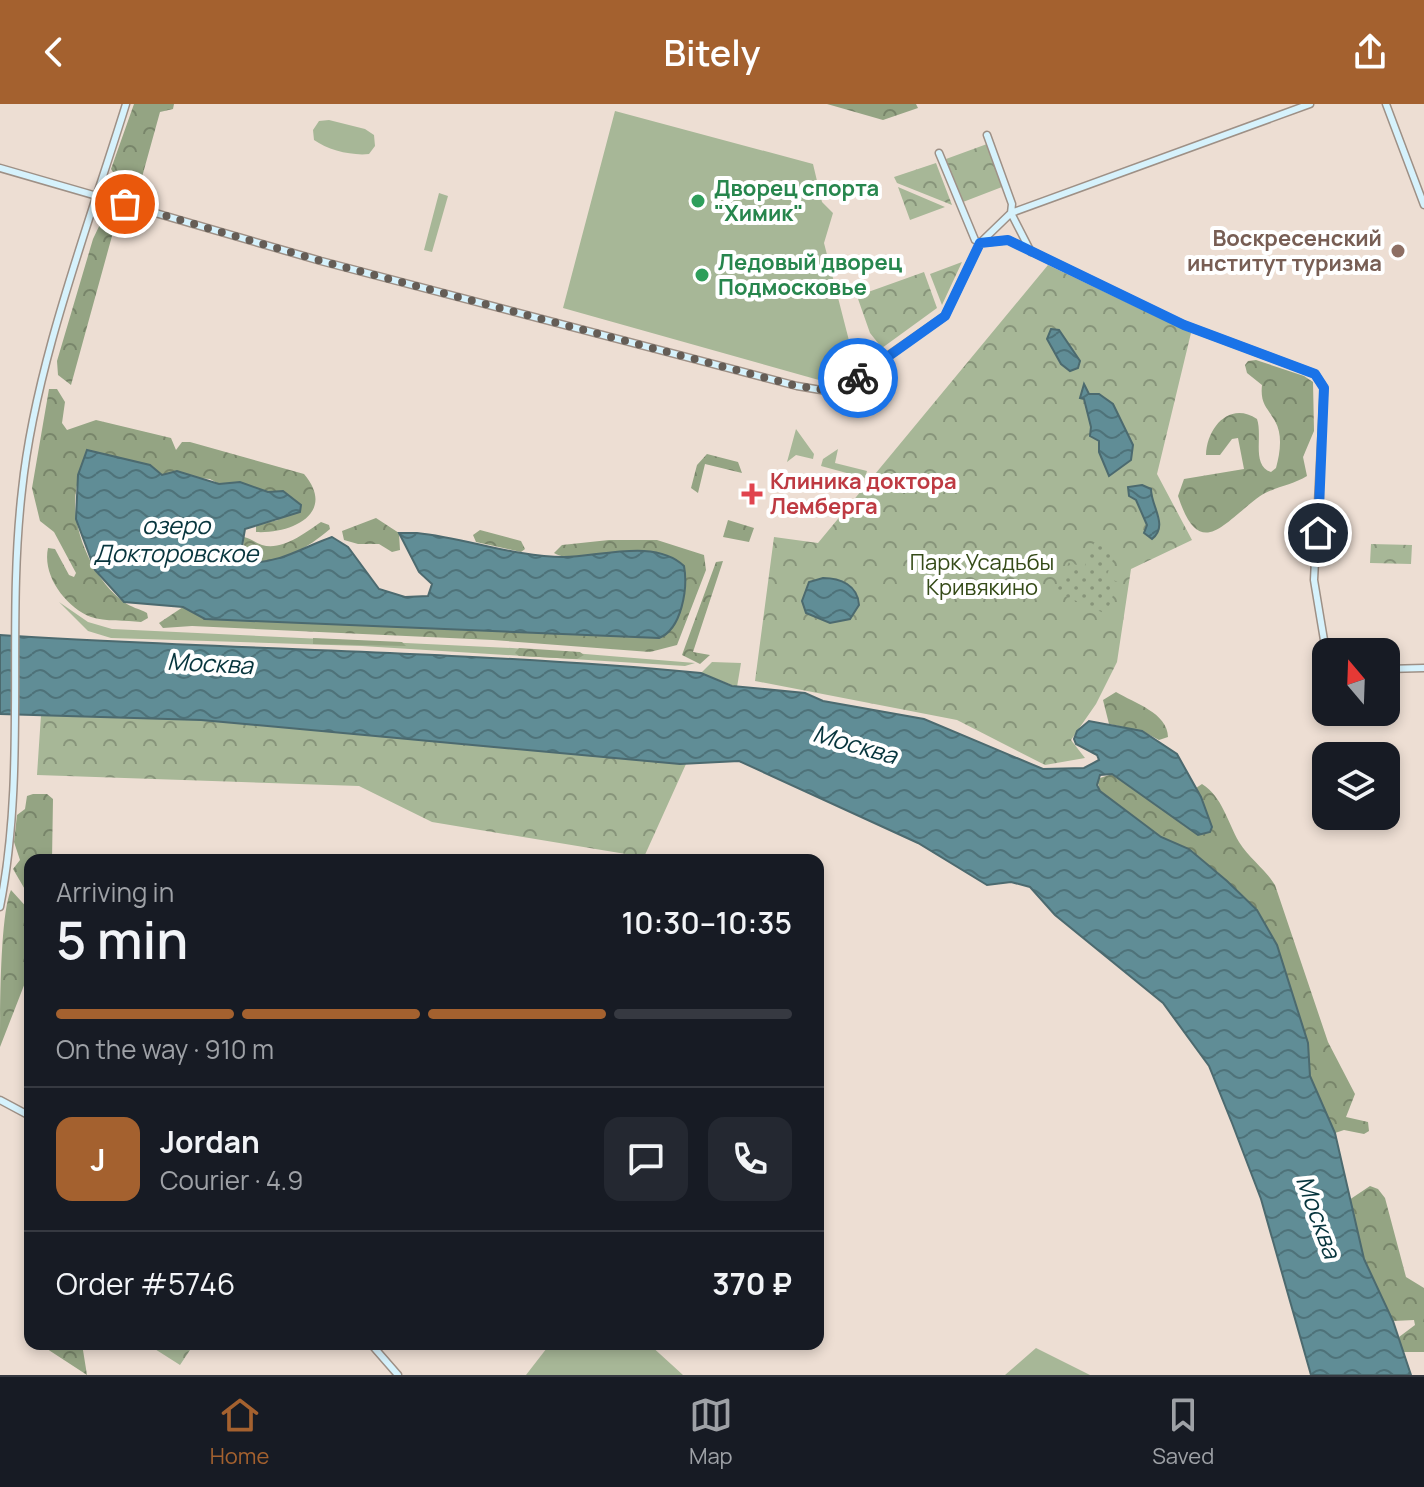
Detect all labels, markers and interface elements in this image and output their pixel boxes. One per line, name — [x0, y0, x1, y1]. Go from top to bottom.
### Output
text: Bitely — [663, 28, 761, 77]
icon: back — [32, 30, 76, 74]
icon: share — [1348, 30, 1392, 74]
pin — [91, 170, 159, 238]
place label: Дворец спорта "Химик" — [714, 173, 879, 228]
icon: bag — [103, 182, 147, 226]
marker: Дворец спорта "Химик" — [689, 192, 707, 210]
place label: Воскресенский институт туризма — [1187, 223, 1382, 278]
marker: Воскресенский институт туризма — [1389, 242, 1407, 260]
place label: Ледовый дворец Подмосковье — [718, 247, 903, 302]
marker: Ледовый дворец Подмосковье — [693, 266, 711, 284]
courier — [818, 338, 898, 418]
icon: bike — [836, 356, 880, 400]
place label: Клиника доктора Лемберга — [770, 466, 957, 521]
marker: Клиника доктора Лемберга — [741, 483, 763, 505]
pin — [1284, 499, 1352, 567]
water label: озеро Докторовское — [94, 508, 260, 569]
icon: home — [1296, 511, 1340, 555]
park label: Парк Усадьбы Кривякино — [910, 547, 1054, 602]
north arrow — [1312, 638, 1400, 726]
map controls — [1312, 638, 1400, 830]
water label: Москва — [166, 644, 255, 681]
water label: Москва — [810, 716, 903, 772]
button: layers — [1312, 742, 1400, 830]
text: Arriving in — [56, 874, 174, 910]
text: 10:30–10:35 — [621, 902, 792, 943]
text: 5 min — [56, 904, 188, 975]
text: On the way · 910 m — [56, 1031, 274, 1067]
button: chat — [604, 1117, 688, 1201]
button: phone — [708, 1117, 792, 1201]
text: Jordan — [160, 1121, 260, 1162]
text: J — [90, 1139, 106, 1180]
text: Courier · 4.9 — [160, 1162, 303, 1198]
water label: Москва — [1289, 1171, 1350, 1264]
text: Order #5746 — [56, 1263, 235, 1304]
text: 370 ₽ — [712, 1263, 792, 1304]
tab: Home — [210, 1393, 269, 1471]
tab: Map — [689, 1393, 733, 1471]
tab: Saved — [1152, 1393, 1214, 1471]

